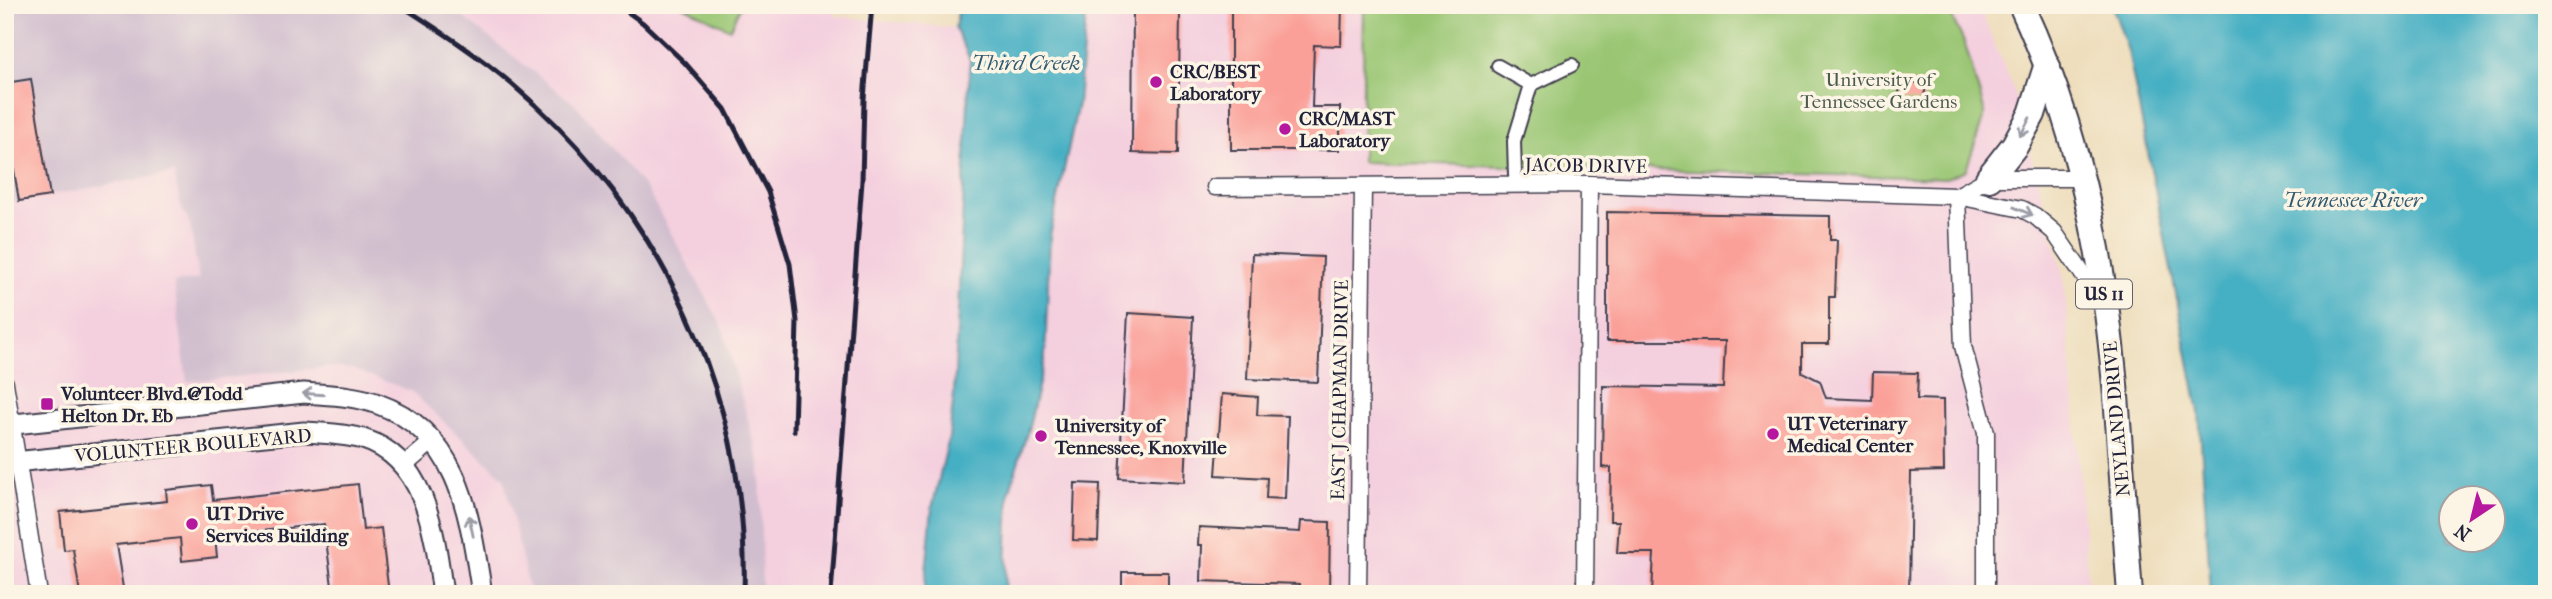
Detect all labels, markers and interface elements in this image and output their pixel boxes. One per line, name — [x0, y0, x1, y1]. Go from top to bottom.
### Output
water label: Third Creek — [972, 51, 1080, 75]
place label: CRC/BEST Laboratory — [1170, 61, 1262, 105]
park label: University of Tennessee Gardens — [1801, 69, 1957, 113]
marker: CRC/BEST Laboratory — [1148, 74, 1164, 90]
place label: CRC/MAST Laboratory — [1299, 108, 1396, 152]
one-way arrow — [2018, 116, 2032, 136]
marker: CRC/MAST Laboratory — [1277, 121, 1293, 137]
street label: JACOB DRIVE — [1523, 154, 1648, 178]
water label: Tennessee River — [2284, 188, 2424, 212]
one-way arrow — [2012, 206, 2033, 219]
street label: EAST J CHAPMAN DRIVE — [1327, 279, 1353, 501]
road number: US 11 — [2076, 280, 2132, 308]
street label: NEYLAND DRIVE — [2099, 340, 2135, 497]
place label: Volunteer Blvd.@Todd Helton Dr. Eb — [60, 383, 243, 427]
one-way arrow — [302, 387, 325, 400]
marker: Volunteer Blvd.@Todd Helton Dr. Eb — [39, 396, 55, 412]
place label: UT Veterinary Medical Center — [1786, 413, 1914, 457]
place label: University of Tennessee, Knoxville — [1054, 415, 1227, 459]
street label: VOLUNTEER BOULEVARD — [73, 425, 313, 467]
marker: UT Veterinary Medical Center — [1765, 426, 1781, 442]
marker: University of Tennessee, Knoxville — [1033, 428, 1049, 444]
north arrow — [2436, 484, 2506, 554]
place label: UT Drive Services Building — [205, 503, 349, 547]
marker: UT Drive Services Building — [184, 516, 200, 532]
one-way arrow — [463, 516, 476, 538]
text: N — [2450, 519, 2475, 545]

